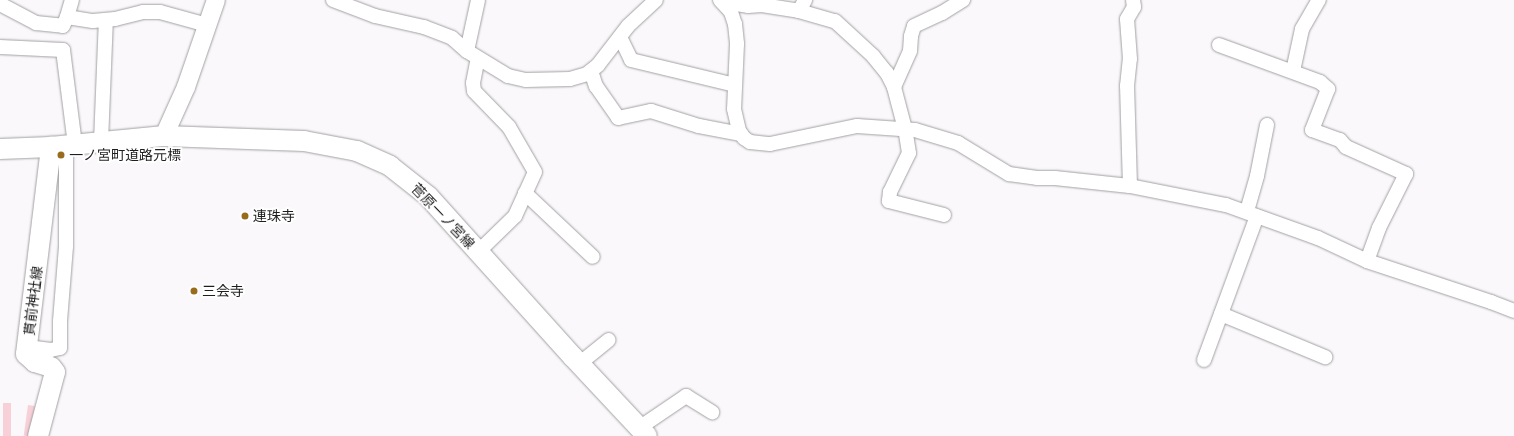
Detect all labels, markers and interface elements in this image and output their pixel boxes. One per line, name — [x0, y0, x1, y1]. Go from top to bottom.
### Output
place label: 一ノ宮町道路元標 — [69, 147, 181, 163]
marker: 一ノ宮町道路元標 — [56, 150, 66, 160]
street label: 菅原一ノ宮線 — [408, 180, 478, 252]
place label: 連珠寺 — [253, 208, 295, 224]
marker: 連珠寺 — [240, 211, 250, 221]
street label: 貫前神社線 — [20, 265, 46, 337]
place label: 三会寺 — [202, 283, 244, 299]
marker: 三会寺 — [189, 286, 199, 296]

